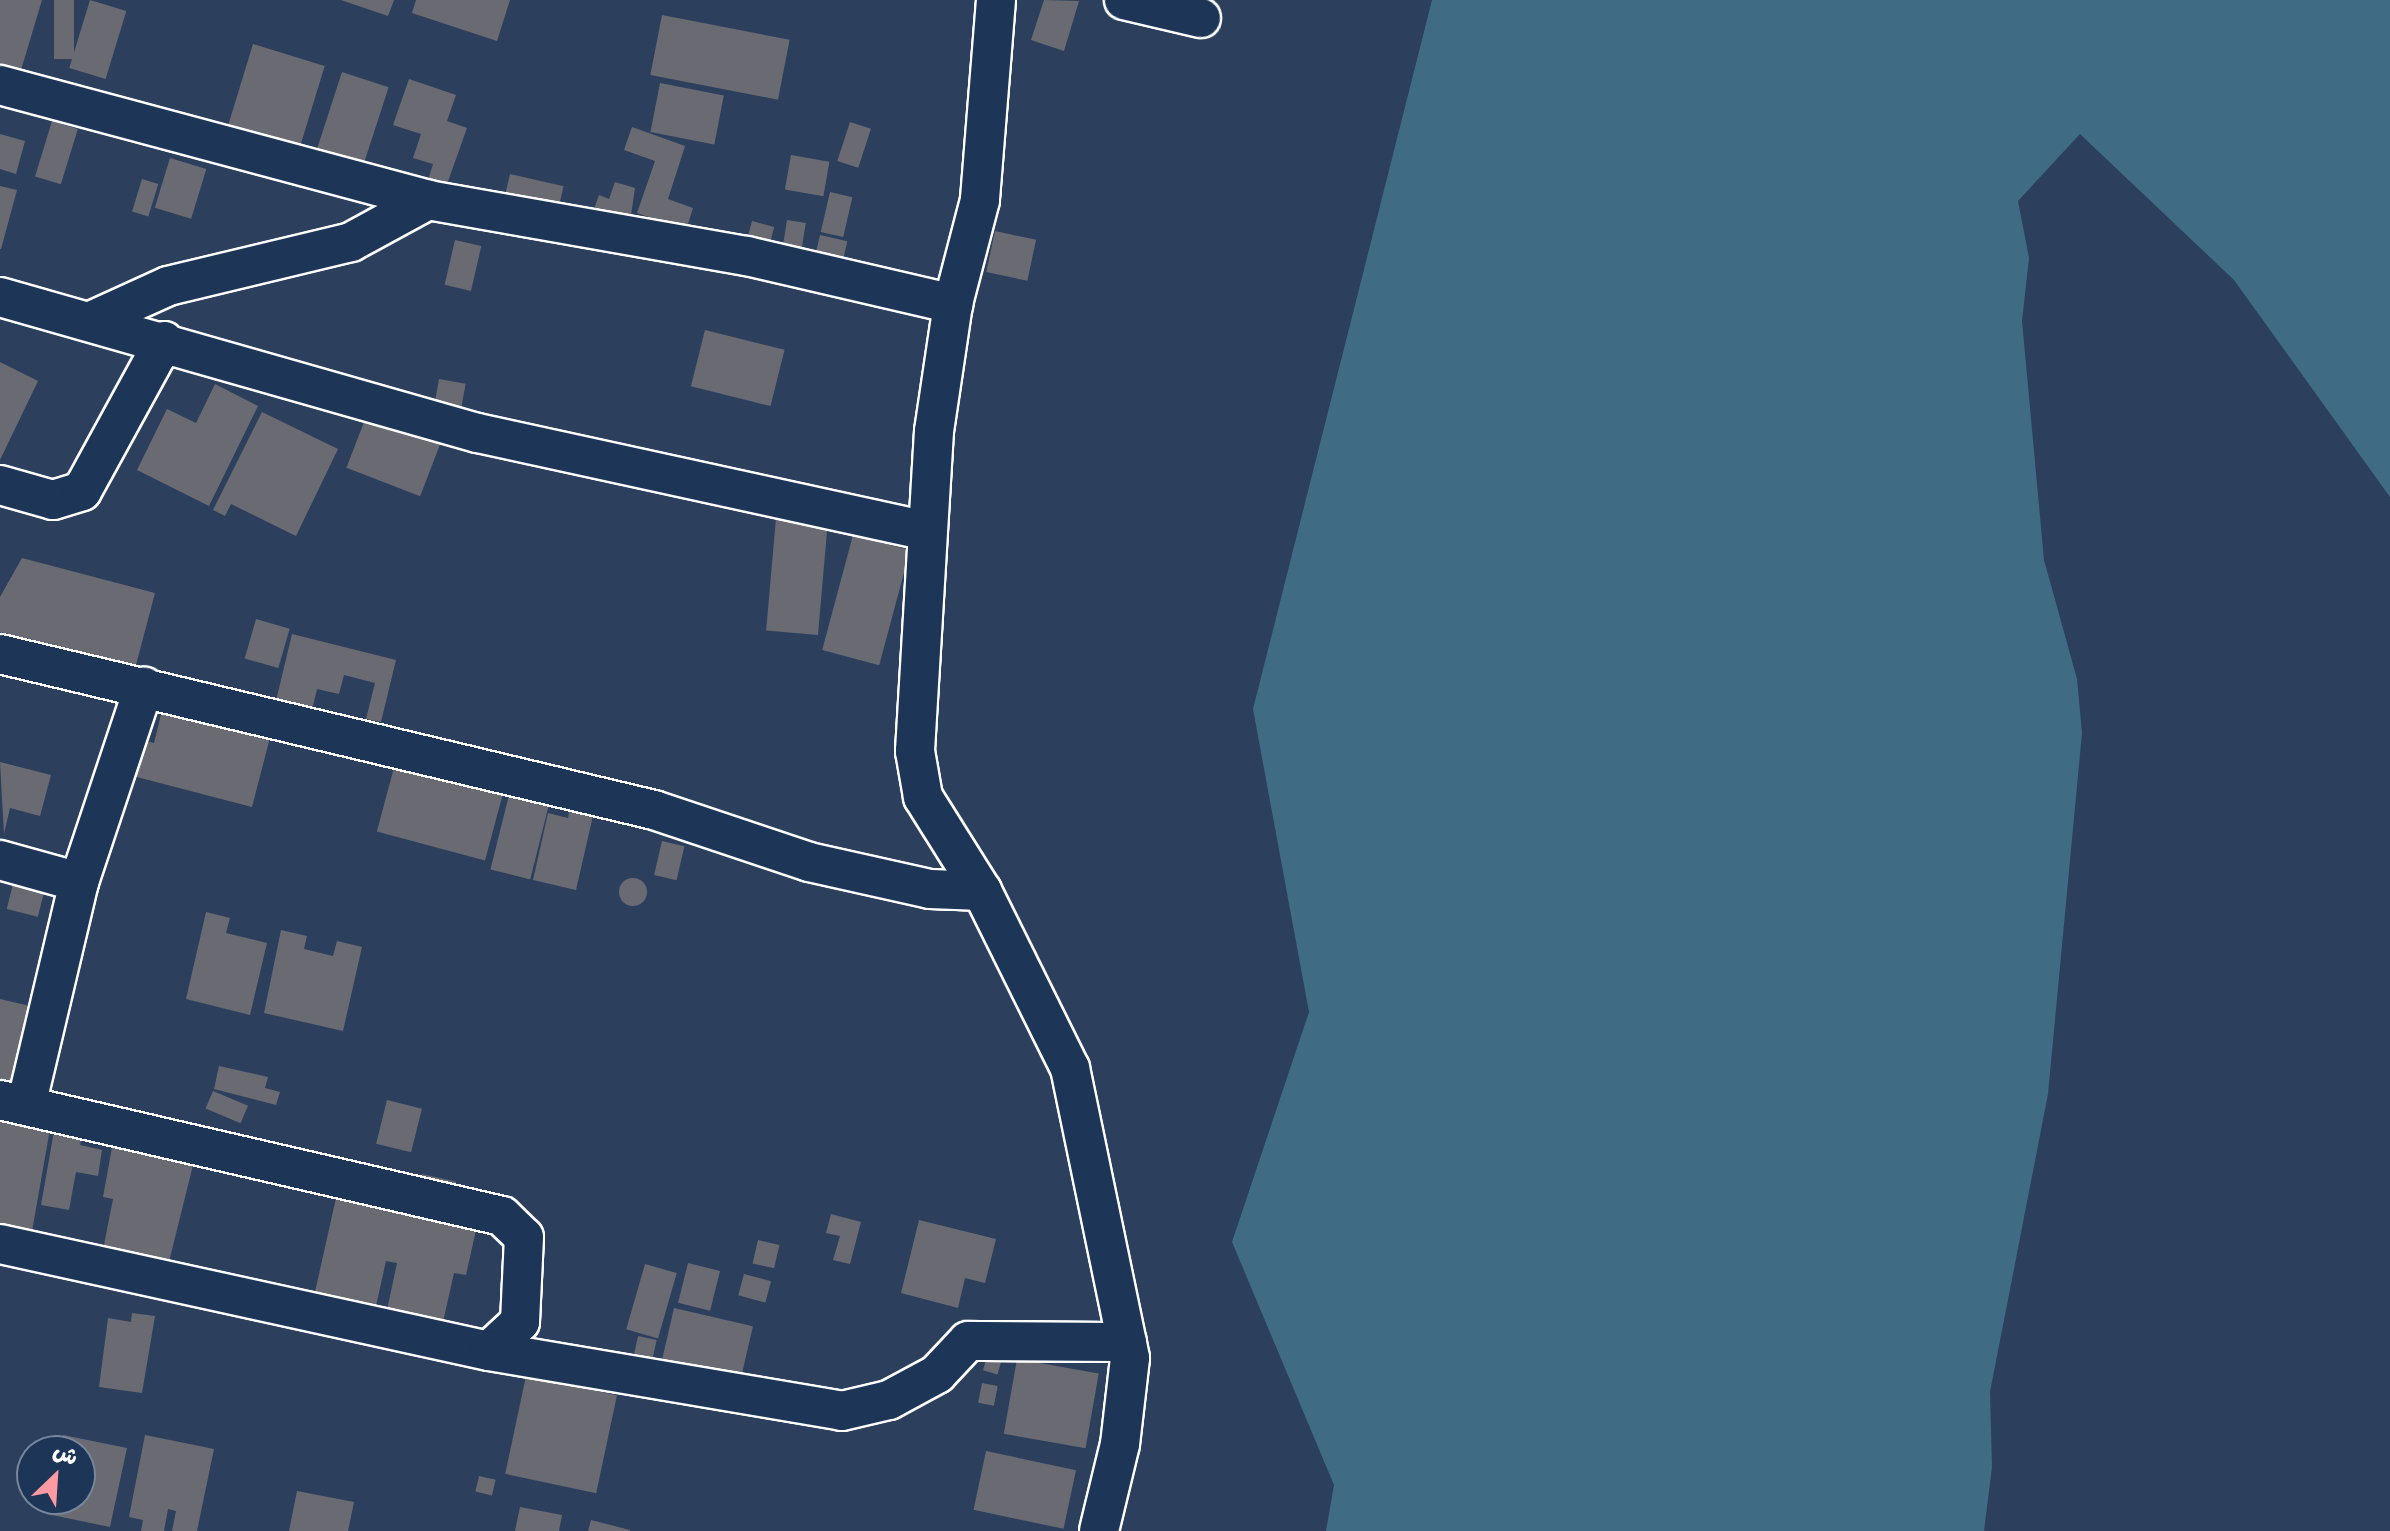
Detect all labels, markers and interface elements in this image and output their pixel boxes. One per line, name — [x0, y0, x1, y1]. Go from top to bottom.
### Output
north arrow — [16, 1435, 96, 1515]
text: ش — [48, 1435, 83, 1474]

